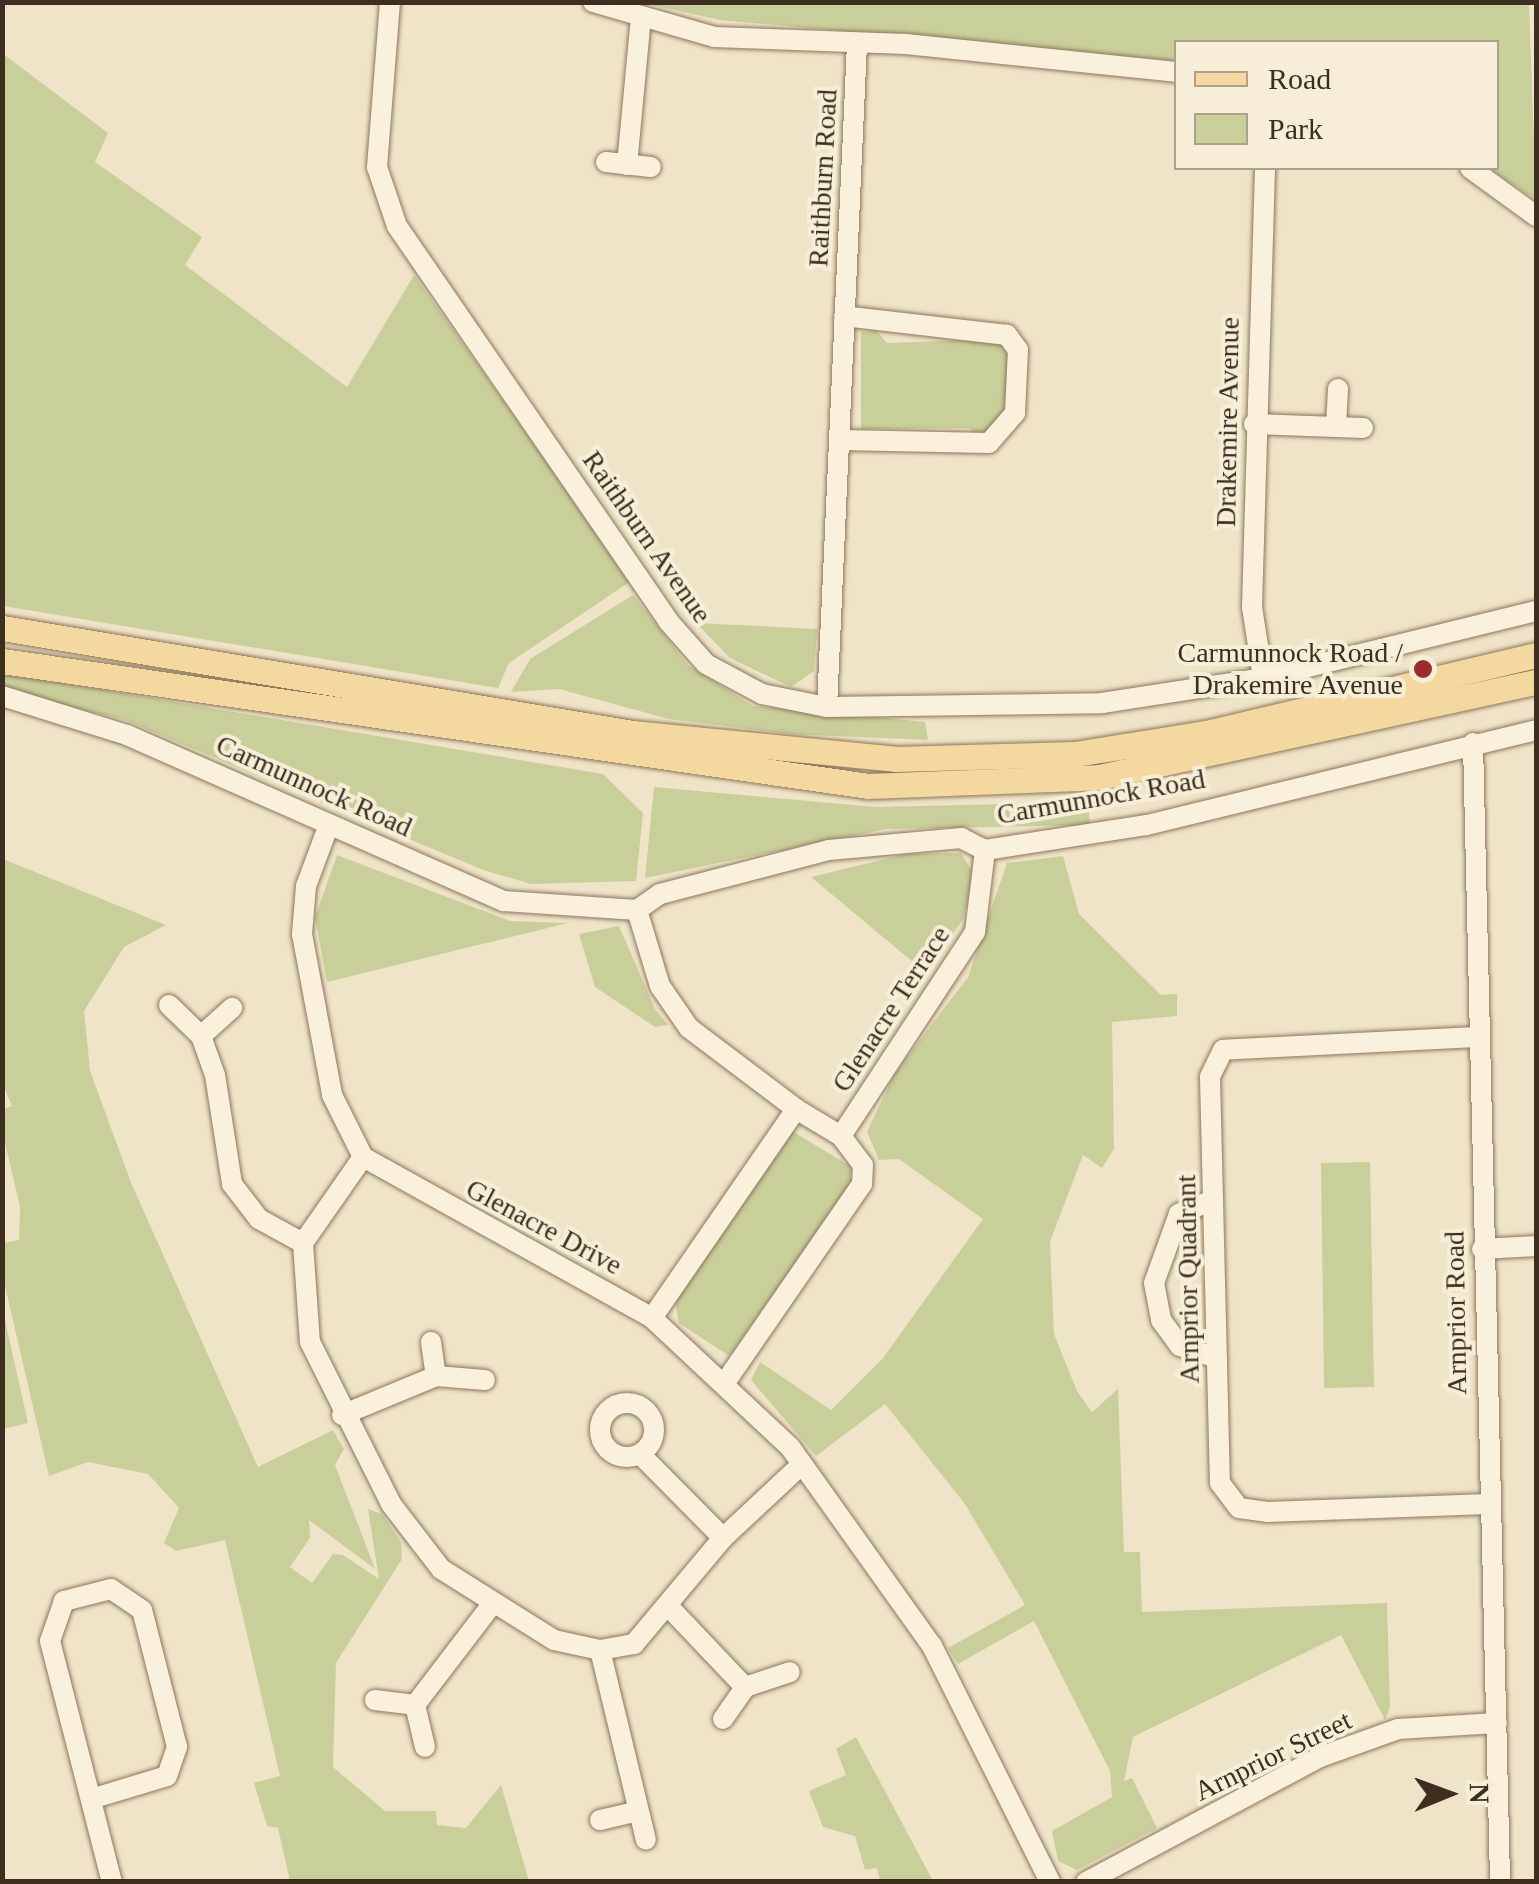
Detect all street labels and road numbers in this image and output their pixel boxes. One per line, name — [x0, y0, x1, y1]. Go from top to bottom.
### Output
street label: Raithburn Road — [802, 88, 844, 268]
street label: Drakemire Avenue — [1209, 316, 1247, 528]
street label: Raithburn Avenue — [575, 444, 719, 630]
street label: Carmunnock Road — [211, 728, 417, 844]
street label: Carmunnock Road — [994, 762, 1208, 832]
street label: Glenacre Terrace — [825, 920, 957, 1098]
street label: Glenacre Drive — [460, 1172, 628, 1282]
street label: Arnprior Quadrant — [1169, 1174, 1207, 1384]
street label: Arnprior Road — [1438, 1231, 1474, 1395]
street label: Arnprior Street — [1189, 1704, 1357, 1808]

